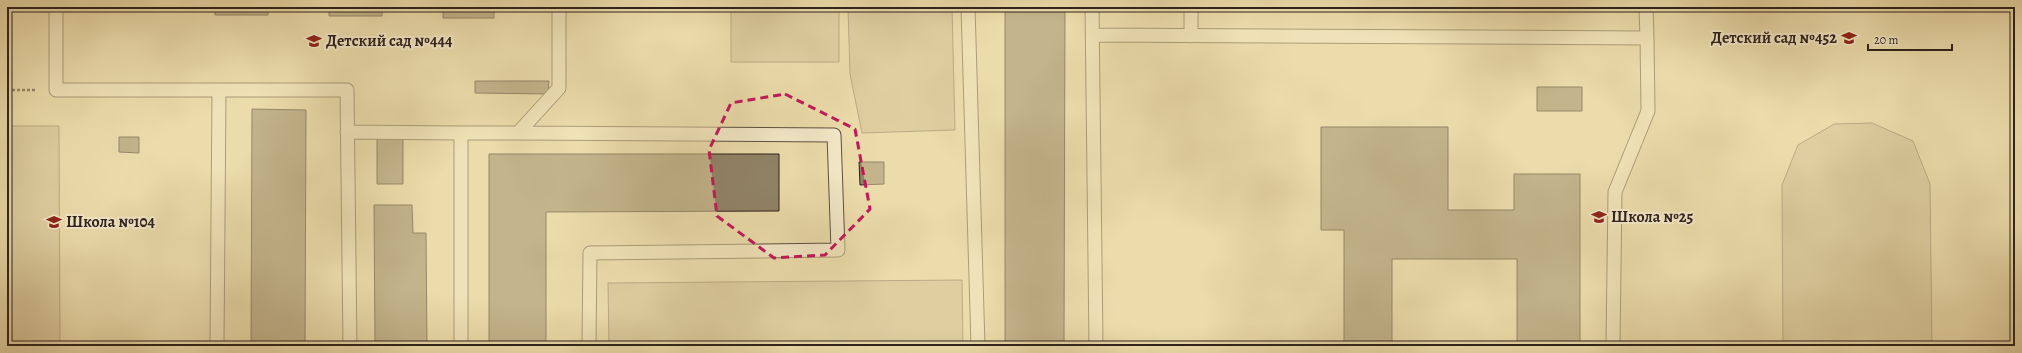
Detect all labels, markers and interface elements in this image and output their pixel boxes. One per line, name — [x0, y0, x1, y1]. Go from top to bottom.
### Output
scale bar — [1868, 26, 1952, 52]
place label: Детский сад №452 — [1711, 27, 1837, 49]
school or university icon: Детский сад №452 — [1840, 29, 1858, 47]
place label: Детский сад №444 — [326, 30, 453, 52]
school or university icon: Детский сад №444 — [305, 32, 323, 50]
text: 20 m — [1874, 32, 1898, 48]
place label: Школа №25 — [1611, 206, 1694, 228]
school or university icon: Школа №25 — [1590, 208, 1608, 226]
place label: Школа №104 — [66, 211, 156, 233]
school or university icon: Школа №104 — [45, 213, 63, 231]

